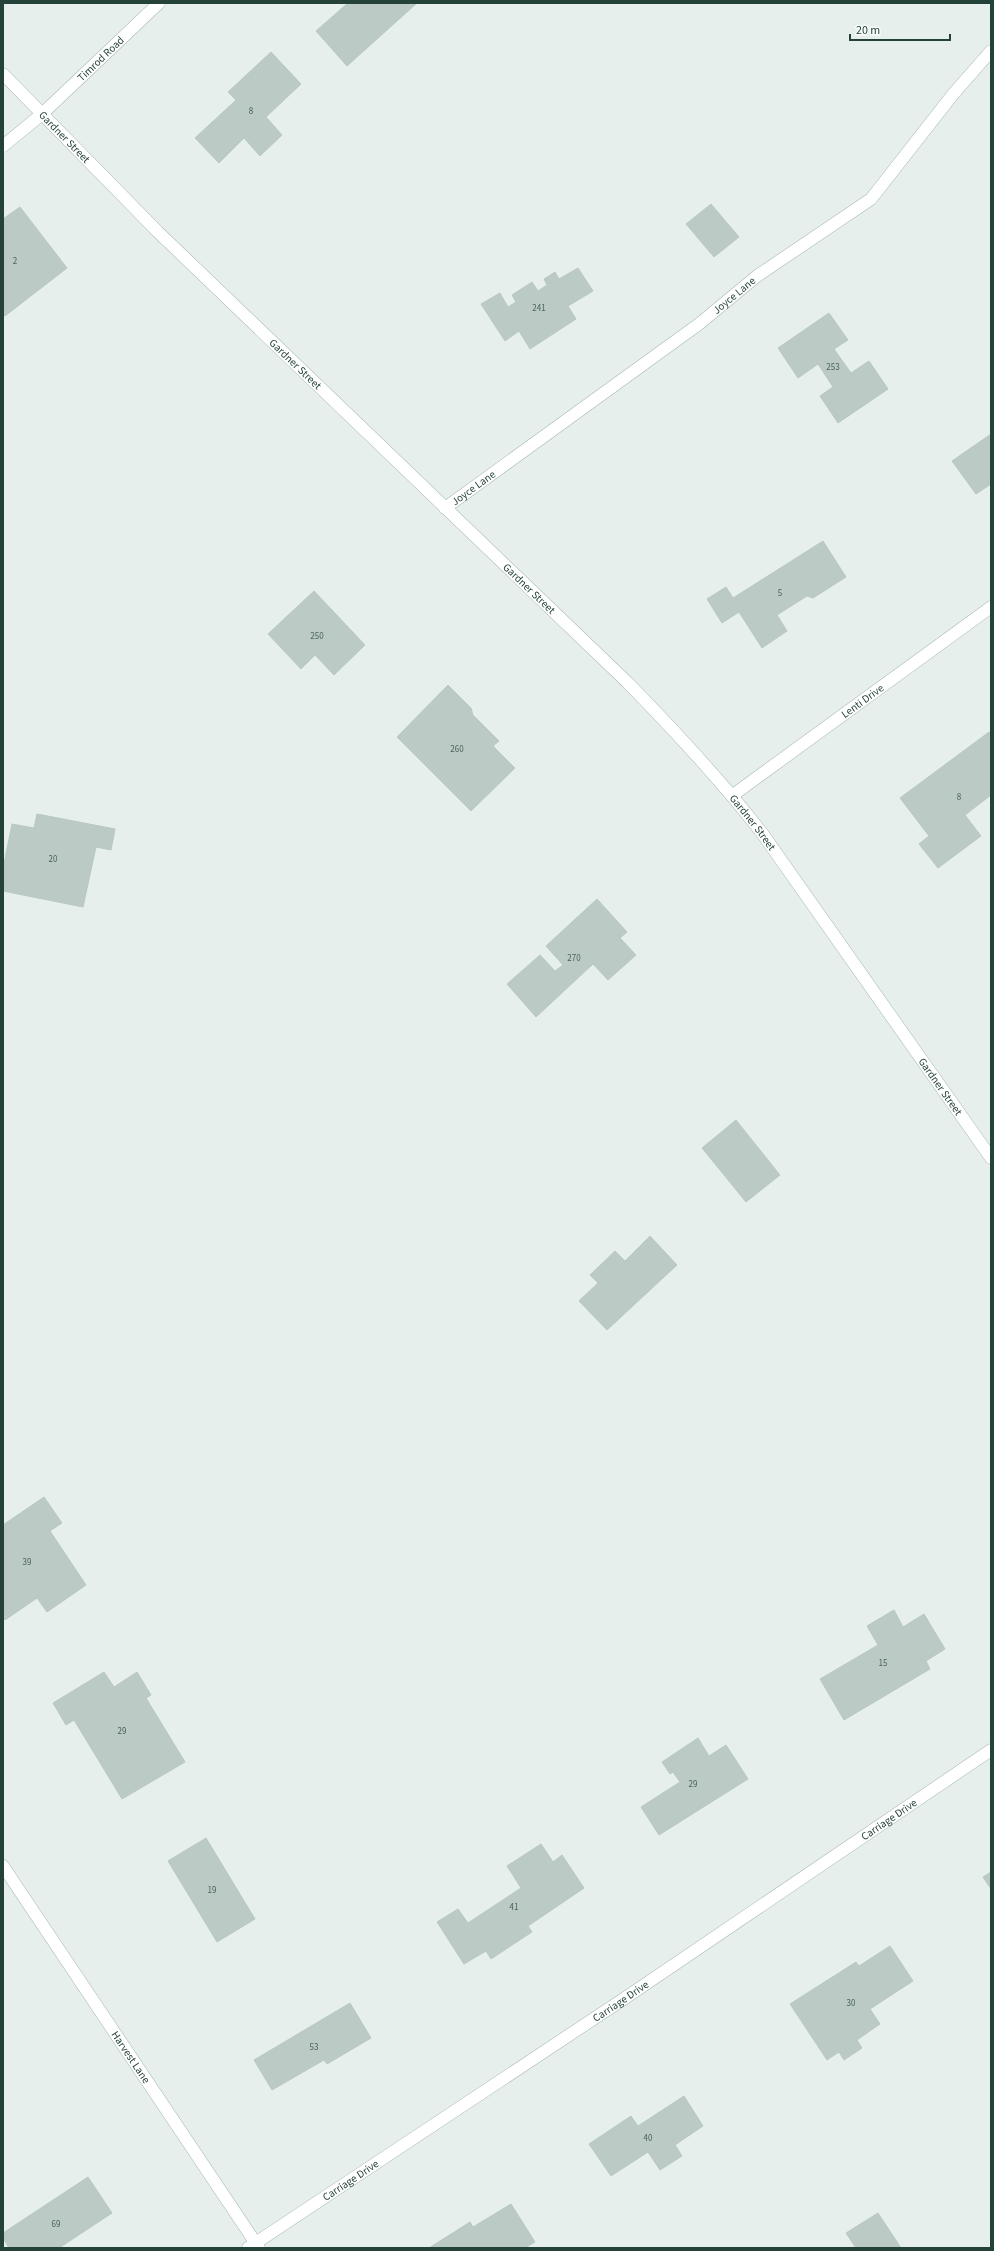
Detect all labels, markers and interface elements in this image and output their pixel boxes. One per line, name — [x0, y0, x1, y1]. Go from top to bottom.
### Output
scale bar — [850, 16, 950, 42]
text: 20 m — [856, 22, 880, 39]
street label: Timrod Road — [74, 33, 127, 85]
house number: 8 — [249, 105, 254, 118]
street label: Gardner Street — [35, 108, 93, 167]
house number: 2 — [13, 255, 18, 268]
street label: Joyce Lane — [710, 273, 759, 318]
house number: 241 — [532, 302, 546, 315]
street label: Gardner Street — [266, 336, 325, 393]
house number: 253 — [826, 361, 840, 374]
street label: Joyce Lane — [449, 466, 499, 509]
street label: Gardner Street — [500, 560, 559, 618]
house number: 5 — [778, 587, 783, 600]
house number: 250 — [310, 630, 324, 643]
street label: Lenti Drive — [838, 680, 887, 722]
house number: 260 — [450, 743, 464, 756]
street label: Gardner Street — [726, 791, 779, 854]
house number: 8 — [957, 791, 962, 804]
house number: 20 — [49, 853, 58, 866]
house number: 270 — [567, 952, 581, 965]
street label: Gardner Street — [915, 1055, 966, 1119]
house number: 39 — [23, 1556, 32, 1569]
house number: 15 — [879, 1657, 888, 1670]
house number: 29 — [118, 1725, 127, 1738]
house number: 29 — [689, 1778, 698, 1791]
street label: Carriage Drive — [858, 1795, 921, 1844]
house number: 19 — [208, 1884, 217, 1897]
house number: 41 — [510, 1901, 518, 1914]
street label: Carriage Drive — [590, 1977, 652, 2026]
house number: 30 — [847, 1997, 856, 2010]
street label: Harvest Lane — [108, 2028, 154, 2087]
house number: 53 — [310, 2041, 319, 2054]
house number: 40 — [644, 2132, 653, 2145]
street label: Carriage Drive — [320, 2156, 382, 2205]
house number: 69 — [52, 2218, 61, 2231]

